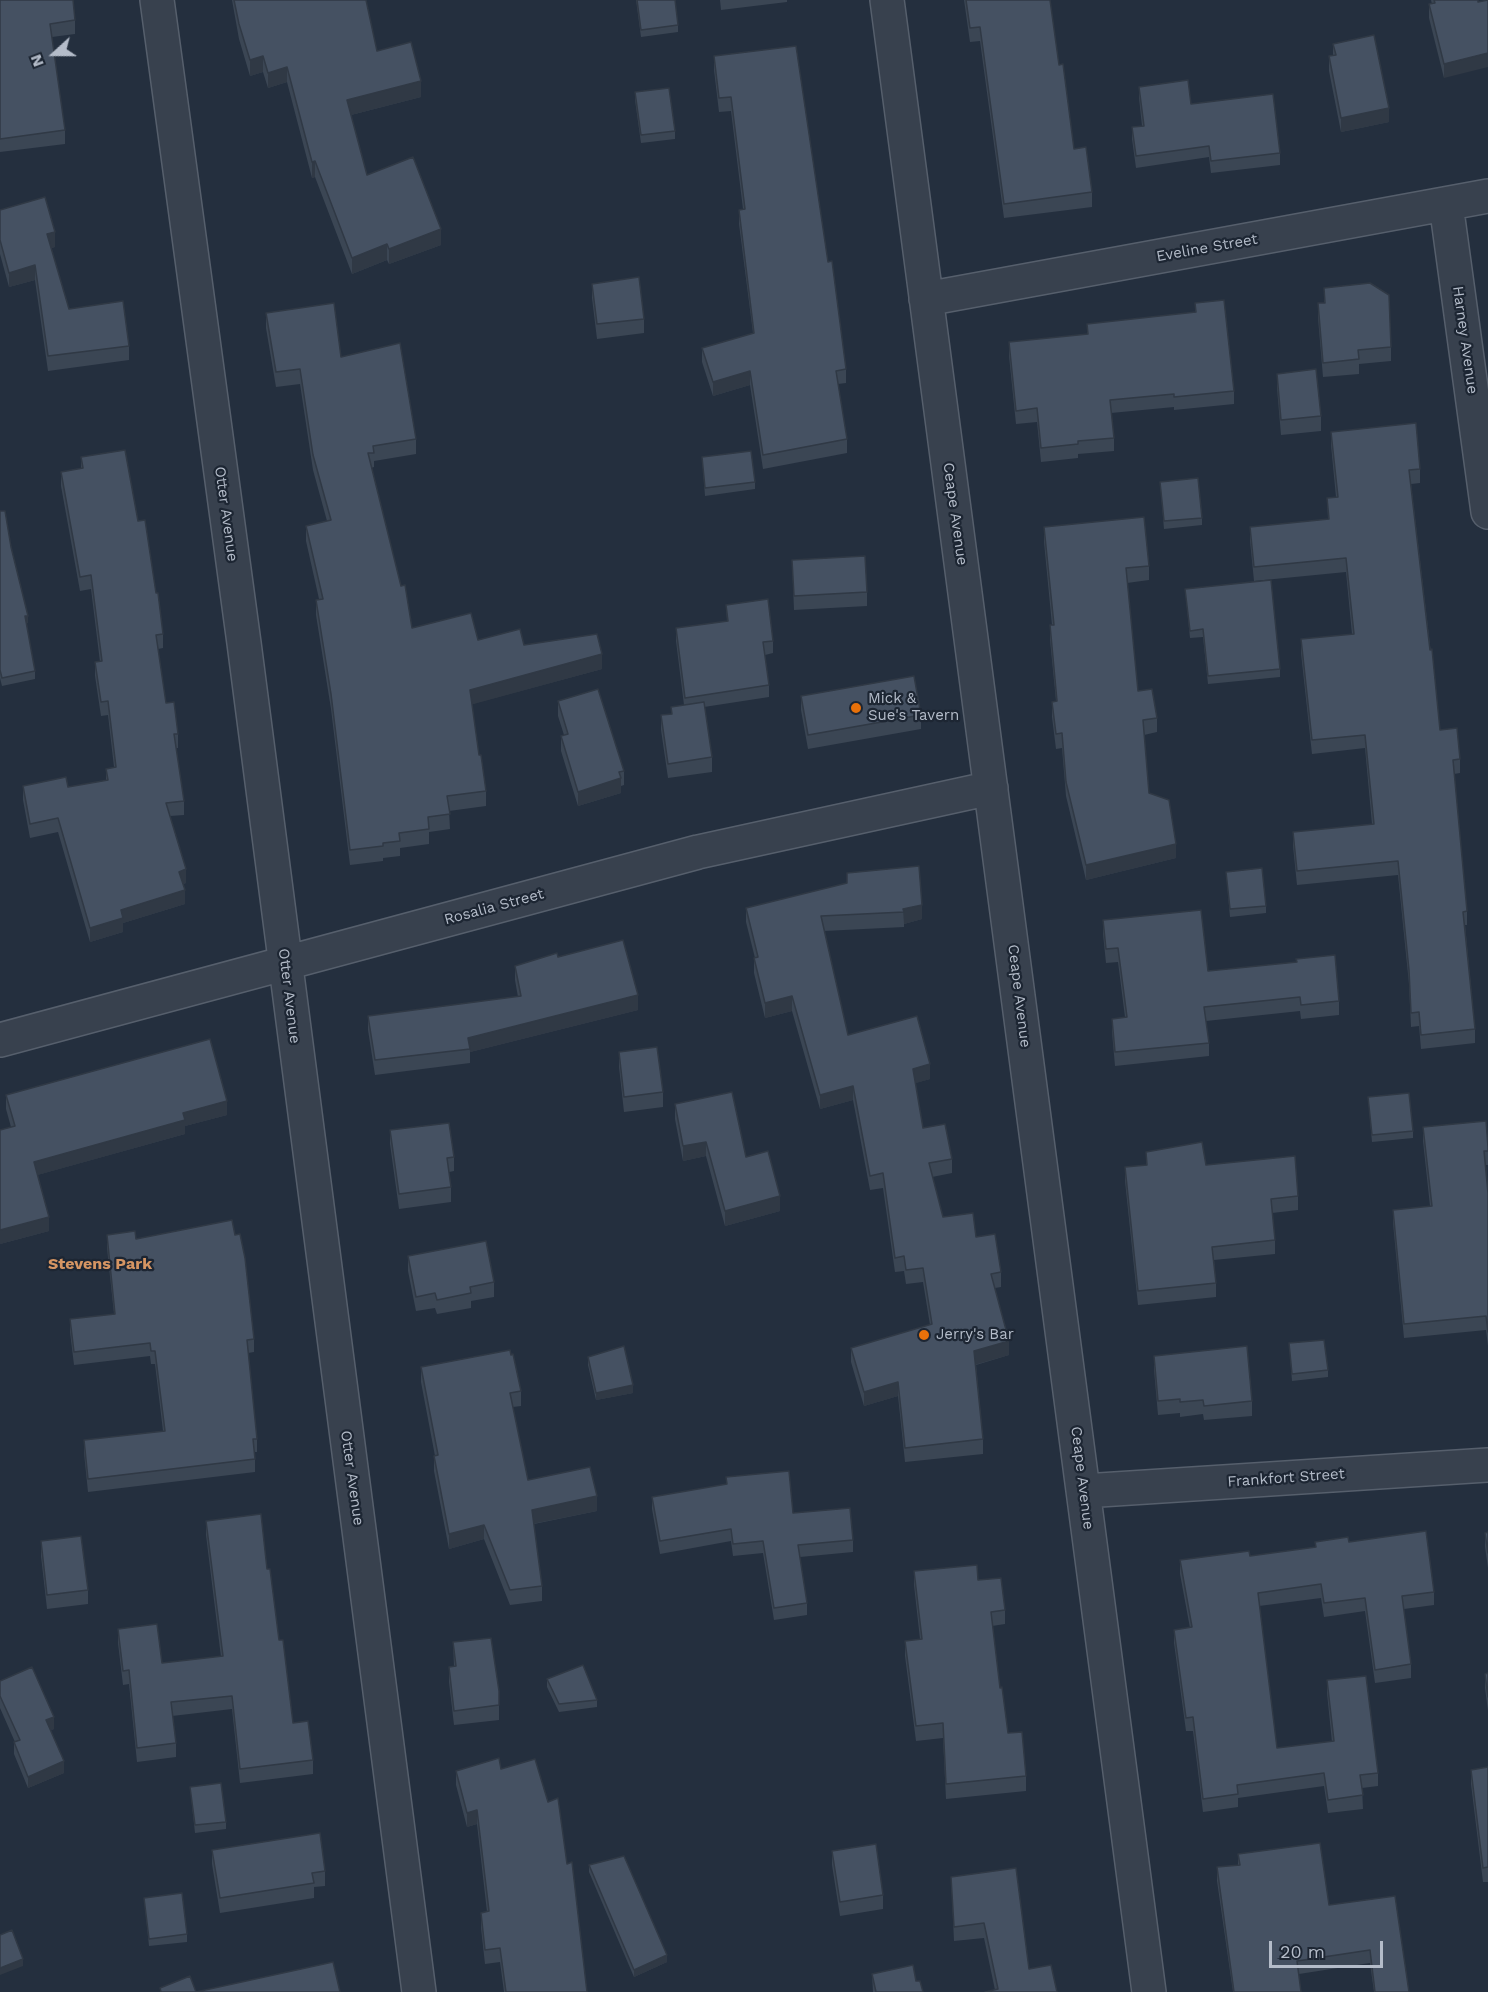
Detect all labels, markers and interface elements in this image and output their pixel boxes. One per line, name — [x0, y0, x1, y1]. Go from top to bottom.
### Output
north arrow — [24, 24, 84, 84]
text: N — [26, 52, 48, 70]
street label: Eveline Street — [1155, 230, 1259, 266]
street label: Harney Avenue — [1449, 285, 1481, 395]
street label: Ceape Avenue — [939, 461, 971, 567]
street label: Otter Avenue — [210, 465, 242, 563]
place label: Mick & Sue's Tavern — [868, 690, 959, 725]
marker: Mick & Sue's Tavern — [849, 701, 863, 715]
street label: Rosalia Street — [442, 885, 546, 929]
street label: Ceape Avenue — [1004, 943, 1034, 1049]
street label: Otter Avenue — [274, 947, 304, 1045]
district label: Stevens Park — [48, 1254, 152, 1274]
place label: Jerry's Bar — [936, 1326, 1014, 1344]
marker: Jerry's Bar — [917, 1328, 931, 1342]
street label: Ceape Avenue — [1067, 1425, 1097, 1531]
street label: Otter Avenue — [336, 1429, 368, 1527]
street label: Frankfort Street — [1227, 1465, 1345, 1491]
scale bar — [1272, 1929, 1386, 1967]
text: 20 m — [1280, 1941, 1325, 1962]

